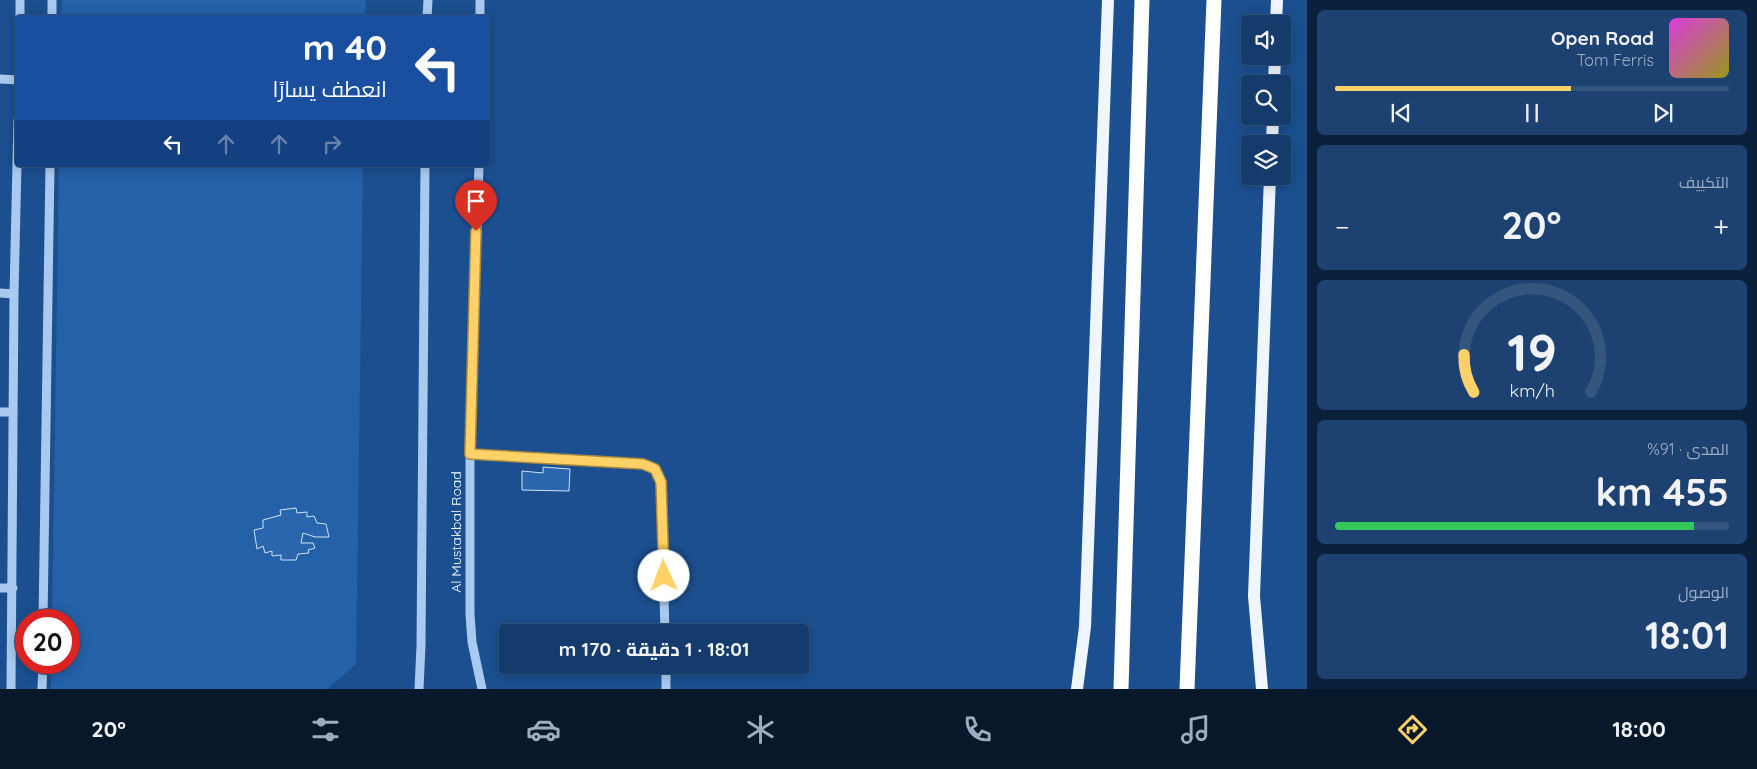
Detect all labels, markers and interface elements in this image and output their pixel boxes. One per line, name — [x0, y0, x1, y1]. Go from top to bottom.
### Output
map controls — [1241, 15, 1291, 185]
button: sound — [1241, 15, 1291, 65]
text: 40 m — [303, 25, 387, 69]
text: Open Road — [1551, 26, 1654, 50]
icon: left — [405, 35, 470, 100]
text: Tom Ferris — [1577, 50, 1654, 70]
text: انعطف يسارًا — [273, 75, 387, 103]
button: search — [1241, 75, 1291, 125]
icon: previous — [1387, 99, 1415, 127]
icon: pause — [1518, 99, 1546, 127]
icon: next — [1649, 99, 1677, 127]
icon: left — [159, 130, 187, 158]
icon: ahead — [212, 130, 240, 158]
icon: ahead — [265, 130, 293, 158]
icon: right — [318, 130, 346, 158]
button: layers — [1241, 135, 1291, 185]
text: التكييف — [1679, 172, 1729, 192]
pin — [455, 180, 497, 231]
icon: arrive — [462, 187, 490, 215]
text: 20° — [1501, 201, 1561, 249]
text: − — [1335, 209, 1350, 244]
text: + — [1713, 209, 1729, 244]
text: 19 — [1507, 319, 1557, 384]
text: km/h — [1509, 379, 1555, 401]
text: المدى · 91% — [1647, 439, 1729, 459]
text: 455 km — [1596, 468, 1729, 516]
street label: Al Mustakbal Road — [447, 471, 465, 593]
position arrow — [637, 549, 689, 601]
text: الوصول — [1678, 582, 1729, 602]
speed limit sign: 20 — [15, 609, 80, 674]
text: 18:01 — [1645, 611, 1729, 659]
text: 18:01 · 1 دقيقة · 170 m — [559, 637, 749, 661]
icon: filters — [308, 712, 343, 747]
icon: car — [526, 712, 561, 747]
icon: climate — [743, 712, 778, 747]
icon: phone — [960, 712, 995, 747]
icon: music — [1178, 712, 1213, 747]
icon: directions — [1395, 712, 1430, 747]
text: 20° — [91, 715, 126, 743]
text: 18:00 — [1612, 715, 1666, 743]

